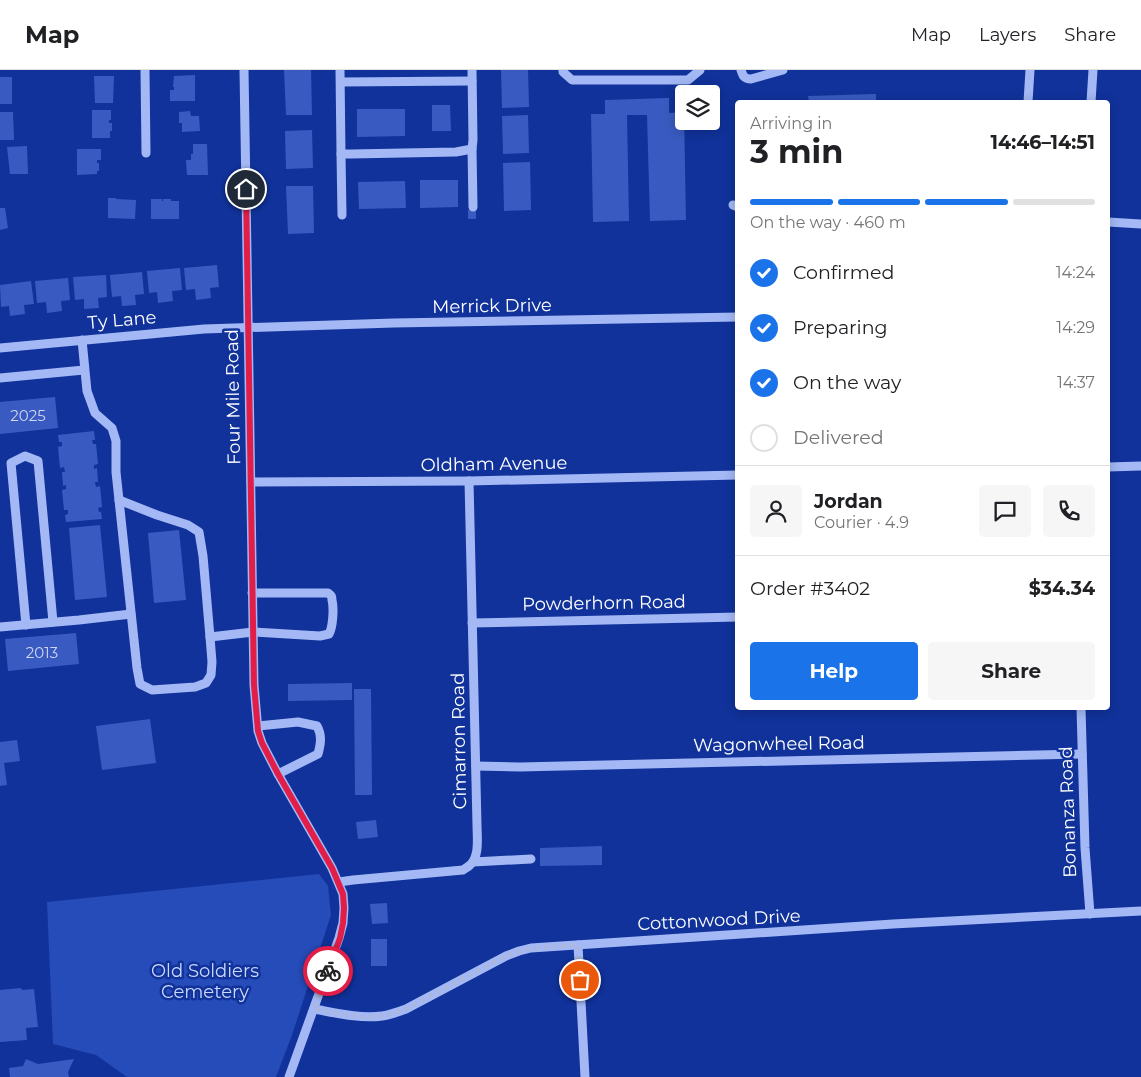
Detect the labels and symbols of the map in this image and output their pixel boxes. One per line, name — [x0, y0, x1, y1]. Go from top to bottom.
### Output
pin — [225, 168, 267, 210]
street label: Merrick Drive — [432, 294, 552, 318]
street label: Ty Lane — [87, 306, 157, 334]
street label: Four Mile Road — [221, 329, 245, 465]
house number: 2025 — [10, 406, 46, 425]
street label: Oldham Avenue — [420, 452, 568, 476]
street label: Powderhorn Road — [522, 591, 686, 615]
house number: 2013 — [26, 643, 58, 662]
street label: Cimarron Road — [447, 673, 471, 809]
street label: Wagonwheel Road — [693, 732, 865, 756]
street label: Bonanza Road — [1055, 746, 1081, 878]
street label: Cottonwood Drive — [637, 905, 801, 935]
courier — [303, 946, 353, 996]
pin — [559, 959, 601, 1001]
park label: Old Soldiers Cemetery — [151, 960, 259, 1003]

